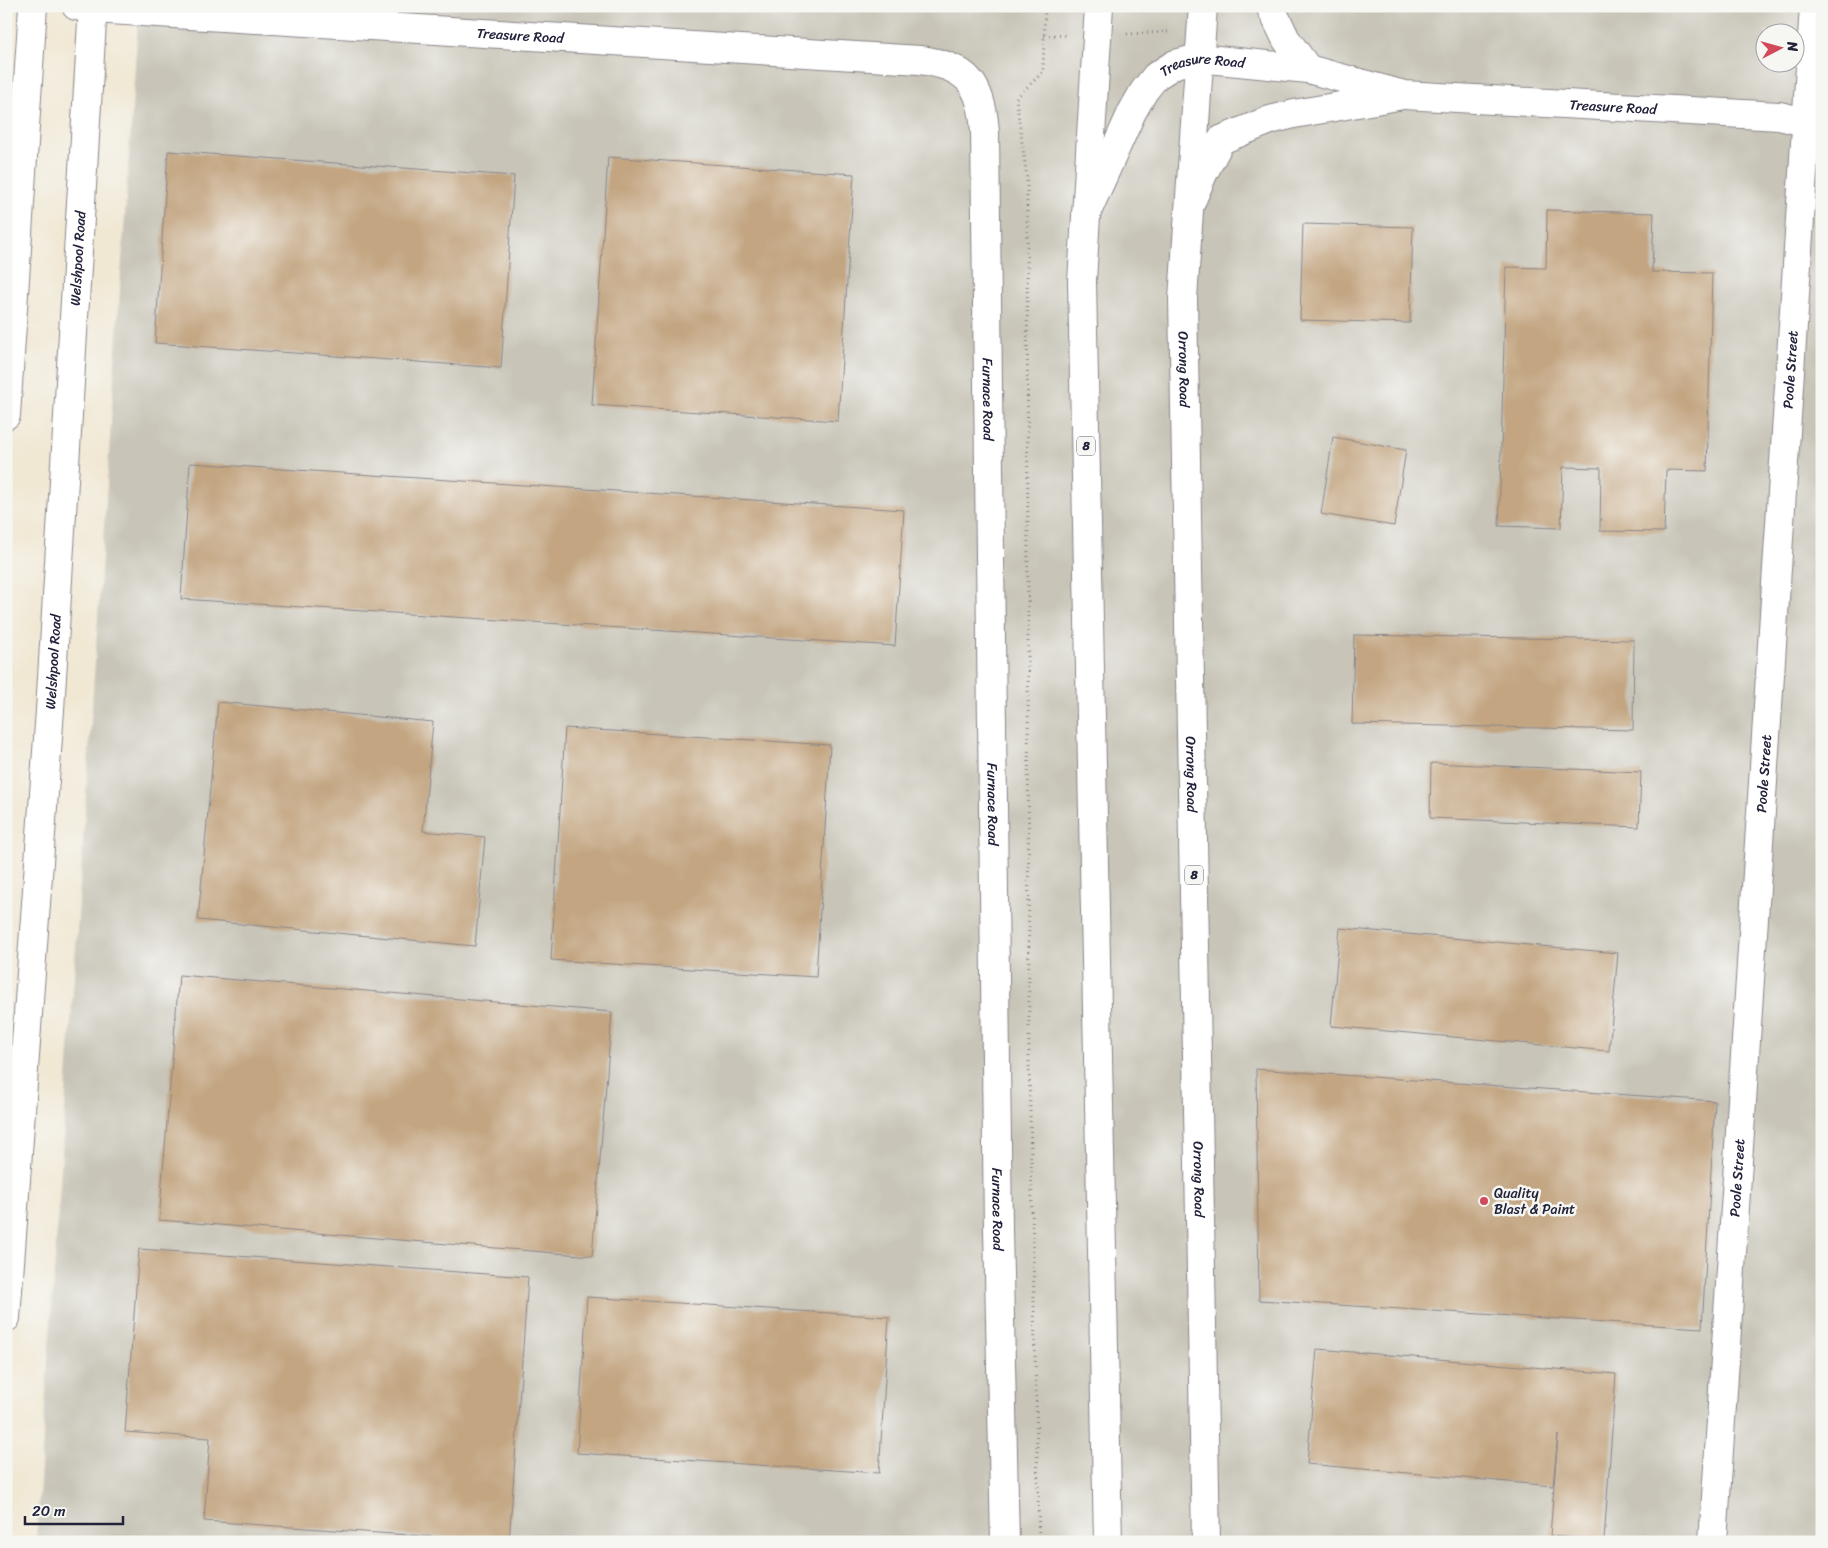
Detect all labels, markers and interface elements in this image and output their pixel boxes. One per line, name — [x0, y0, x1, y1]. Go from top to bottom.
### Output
street label: Treasure Road — [476, 21, 566, 51]
north arrow — [1756, 22, 1806, 72]
text: N — [1779, 40, 1805, 53]
street label: Treasure Road — [1155, 46, 1248, 84]
street label: Treasure Road — [1569, 92, 1659, 122]
street label: Welshpool Road — [63, 209, 94, 307]
street label: Poole Street — [1776, 330, 1806, 409]
street label: Orrong Road — [1171, 331, 1197, 409]
street label: Furnace Road — [975, 358, 1001, 442]
road number: 8 — [1077, 436, 1095, 456]
street label: Welshpool Road — [38, 612, 69, 710]
street label: Poole Street — [1749, 734, 1779, 814]
street label: Orrong Road — [1178, 736, 1205, 814]
street label: Furnace Road — [979, 763, 1005, 847]
road number: 8 — [1185, 866, 1203, 884]
street label: Poole Street — [1722, 1138, 1752, 1218]
street label: Orrong Road — [1186, 1141, 1212, 1219]
street label: Furnace Road — [984, 1167, 1010, 1252]
place label: Quality Blast & Paint — [1494, 1181, 1575, 1222]
marker: Quality Blast & Paint — [1478, 1195, 1490, 1207]
scale bar — [25, 1493, 122, 1525]
text: 20 m — [32, 1498, 66, 1524]

